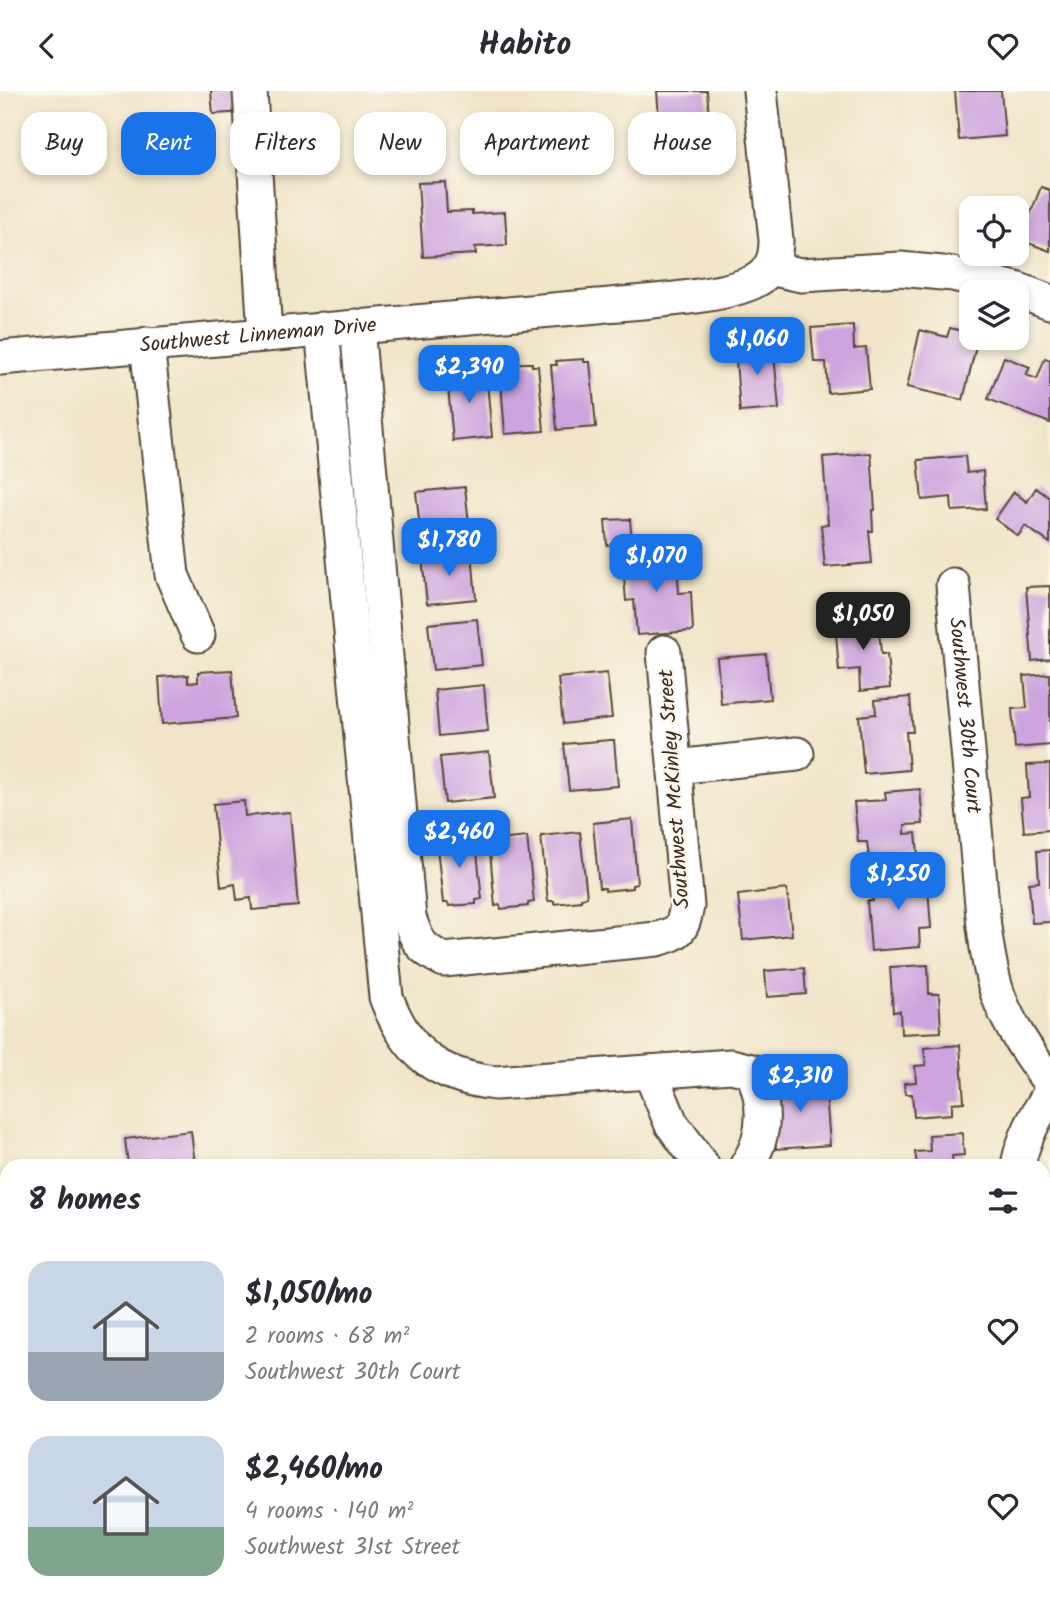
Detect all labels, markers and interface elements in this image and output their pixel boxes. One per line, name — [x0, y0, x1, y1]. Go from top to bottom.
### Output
text: Habito — [479, 20, 571, 71]
icon: back — [28, 27, 66, 65]
icon: heart — [984, 27, 1022, 65]
chip: Buy — [21, 112, 107, 175]
chip: Rent — [121, 112, 216, 175]
chip: Filters — [230, 112, 340, 175]
chip: New — [354, 112, 446, 175]
chip: Apartment — [460, 112, 614, 175]
chip: House — [628, 112, 736, 175]
map controls — [959, 196, 1029, 350]
button: locate — [959, 196, 1029, 266]
button: layers — [959, 280, 1029, 350]
street label: Southwest Linneman Drive — [138, 309, 378, 362]
pin: $1,060 — [700, 317, 814, 377]
text: $1,060 — [726, 322, 788, 358]
pin: $2,390 — [412, 345, 526, 405]
text: $2,390 — [434, 350, 504, 386]
pin: $1,780 — [392, 519, 506, 578]
text: $1,780 — [418, 523, 480, 559]
pin: $1,070 — [599, 535, 713, 594]
text: $1,070 — [625, 539, 687, 575]
pin: $1,050 — [806, 593, 920, 652]
text: $1,050 — [832, 597, 894, 633]
street label: Southwest 30th Court — [940, 616, 990, 816]
street label: Southwest McKinley Street — [650, 667, 700, 910]
pin: $2,460 — [402, 811, 516, 870]
text: $2,460 — [424, 815, 494, 851]
pin: $1,250 — [841, 853, 955, 912]
text: $1,250 — [866, 857, 930, 893]
pin: $2,310 — [743, 1055, 857, 1114]
text: $2,310 — [768, 1059, 832, 1095]
text: 8 homes — [28, 1177, 141, 1225]
icon: filters — [984, 1182, 1022, 1220]
text: $1,050/mo — [245, 1271, 372, 1319]
icon: home — [84, 1289, 168, 1373]
icon: heart — [984, 1312, 1022, 1350]
text: 2 rooms · 68 m² — [245, 1319, 409, 1355]
text: Southwest 30th Court — [245, 1355, 461, 1391]
text: $2,460/mo — [245, 1446, 383, 1494]
icon: home — [84, 1464, 168, 1548]
icon: heart — [984, 1487, 1022, 1525]
text: 4 rooms · 140 m² — [245, 1494, 413, 1530]
text: Southwest 31st Street — [245, 1530, 460, 1566]

